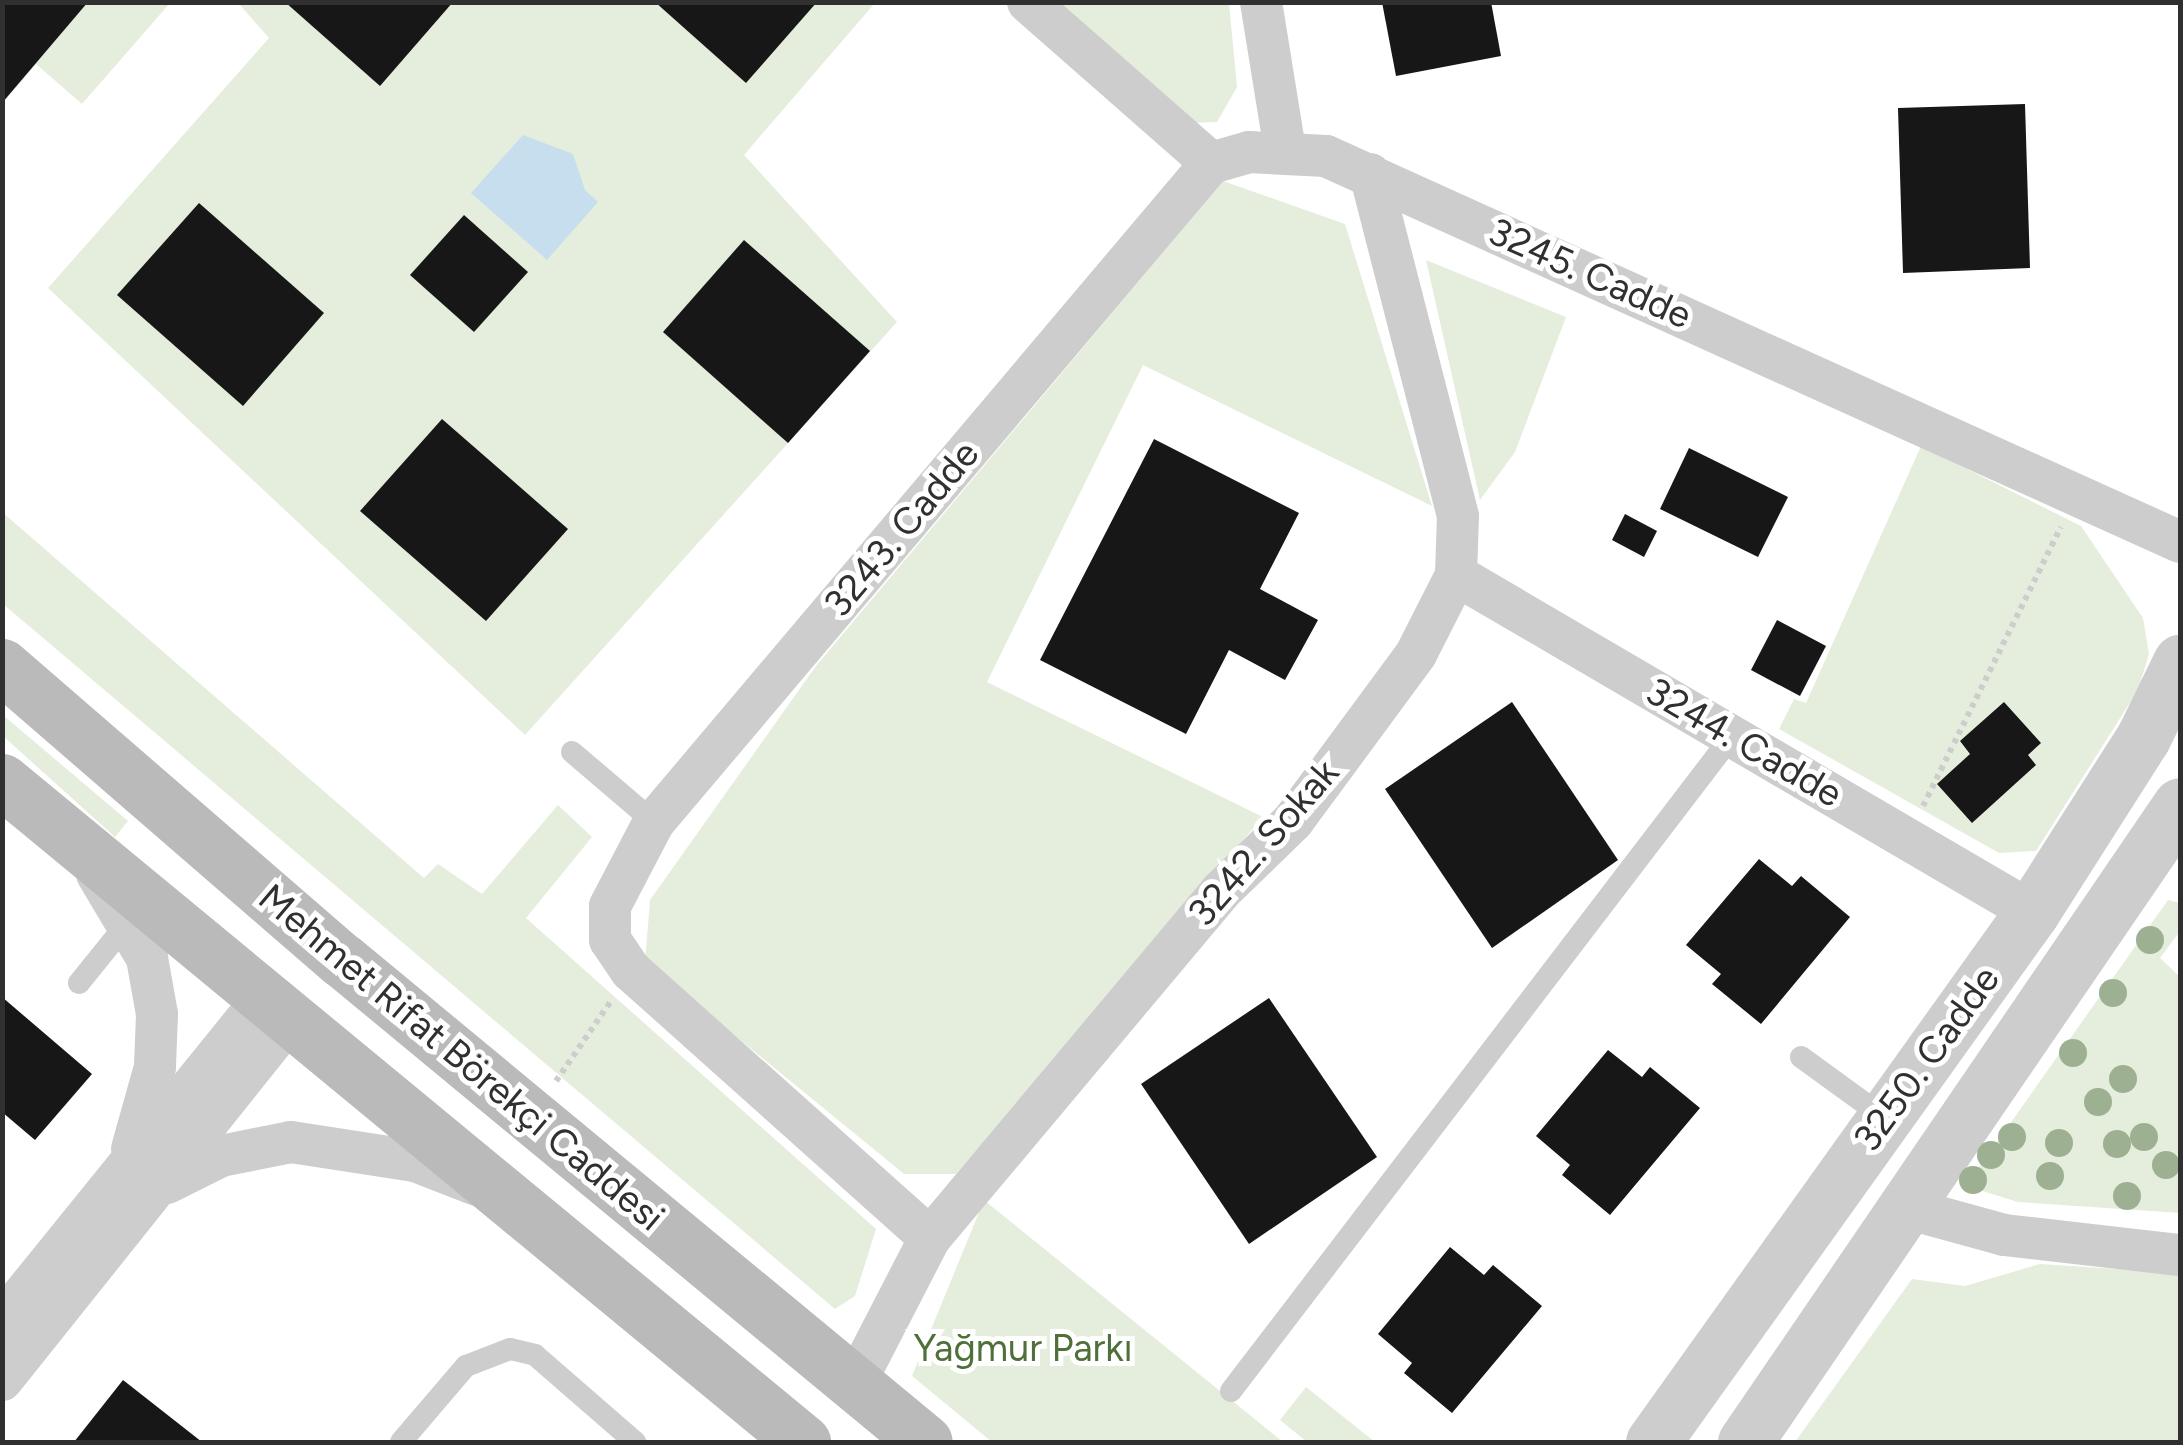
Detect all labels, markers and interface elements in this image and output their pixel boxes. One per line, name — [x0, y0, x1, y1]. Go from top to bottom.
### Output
street label: 3245. Cadde — [1482, 209, 1698, 339]
street label: 3243. Cadde — [815, 432, 989, 626]
street label: 3244. Cadde — [1638, 669, 1850, 817]
street label: 3242. Sokak — [1179, 751, 1349, 935]
street label: Mehmet Rifat Börekçi Caddesi — [249, 875, 673, 1241]
street label: 3250. Cadde — [1845, 958, 2009, 1160]
park label: Yağmur Parkı — [913, 1326, 1133, 1372]

